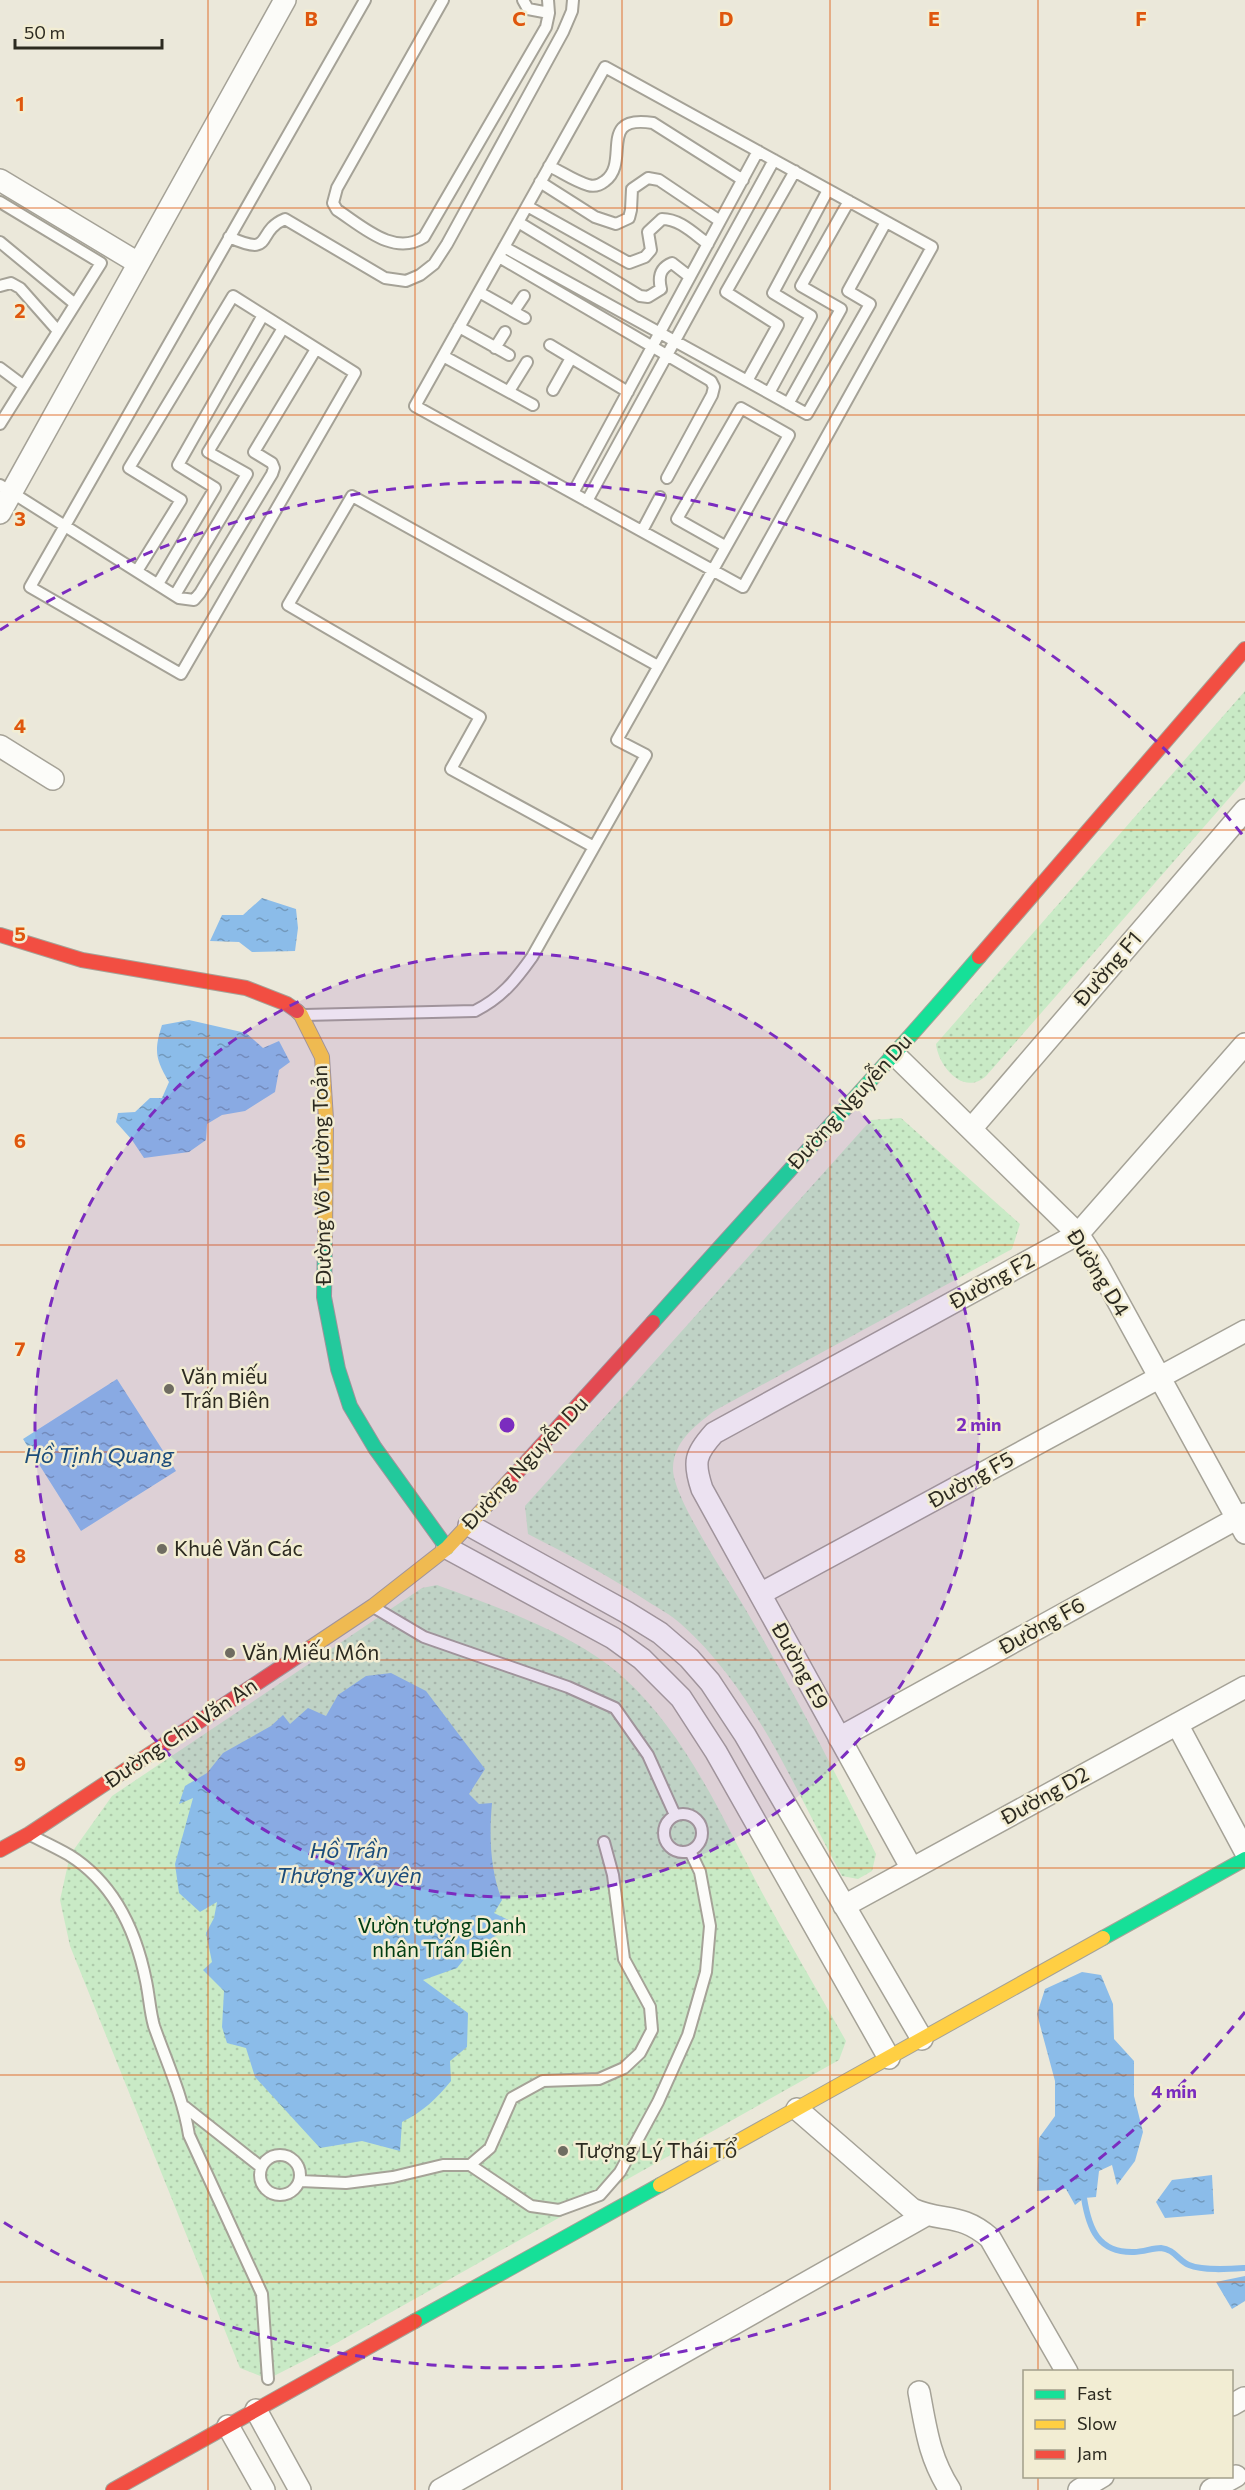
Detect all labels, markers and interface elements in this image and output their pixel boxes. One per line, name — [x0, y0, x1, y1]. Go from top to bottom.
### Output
text: B — [304, 6, 318, 30]
text: C — [512, 6, 526, 30]
text: D — [719, 6, 733, 30]
text: E — [928, 6, 940, 30]
text: F — [1135, 6, 1147, 30]
scale bar — [15, 12, 162, 50]
text: 50 m — [24, 21, 65, 43]
text: 1 — [15, 91, 25, 115]
text: 2 — [14, 298, 26, 322]
text: 3 — [14, 506, 26, 530]
text: 4 — [14, 713, 26, 737]
text: 5 — [14, 921, 26, 945]
street label: Đường F1 — [1067, 926, 1146, 1011]
street label: Đường Nguyễn Du — [780, 1028, 916, 1174]
street label: Đường Võ Trường Toản — [306, 1065, 335, 1286]
text: 6 — [14, 1128, 26, 1152]
street label: Đường D4 — [1062, 1223, 1136, 1321]
street label: Đường F2 — [944, 1246, 1038, 1314]
text: 7 — [15, 1336, 26, 1360]
place label: Văn miếu Trấn Biên — [181, 1363, 270, 1412]
marker: Văn miếu Trấn Biên — [162, 1382, 176, 1396]
street label: Đường Nguyễn Du — [454, 1389, 592, 1535]
text: 2 min — [957, 1413, 1001, 1435]
centre of rings — [497, 1415, 517, 1435]
water label: Hồ Tịnh Quang — [24, 1441, 175, 1468]
street label: Đường F5 — [922, 1445, 1017, 1513]
place label: Khuê Văn Các — [174, 1535, 303, 1560]
marker: Khuê Văn Các — [155, 1542, 169, 1556]
text: 8 — [14, 1543, 26, 1567]
street label: Đường F6 — [993, 1591, 1089, 1659]
street label: Đường E9 — [767, 1617, 835, 1713]
place label: Văn Miếu Môn — [242, 1639, 379, 1664]
marker: Văn Miếu Môn — [223, 1646, 237, 1660]
street label: Đường Chu Văn An — [98, 1672, 261, 1793]
text: 9 — [14, 1751, 26, 1775]
street label: Đường D2 — [995, 1760, 1093, 1830]
water label: Hồ Trần Thượng Xuyên — [276, 1836, 422, 1888]
park label: Vườn tượng Danh nhân Trấn Biên — [357, 1912, 527, 1961]
text: 4 min — [1151, 2080, 1197, 2102]
place label: Tượng Lý Thái Tổ — [575, 2137, 738, 2162]
marker: Tượng Lý Thái Tổ — [556, 2144, 570, 2158]
legend — [1023, 2370, 1233, 2478]
text: Fast — [1077, 2382, 1112, 2404]
text: Slow — [1077, 2412, 1117, 2434]
text: Jam — [1077, 2442, 1107, 2464]

